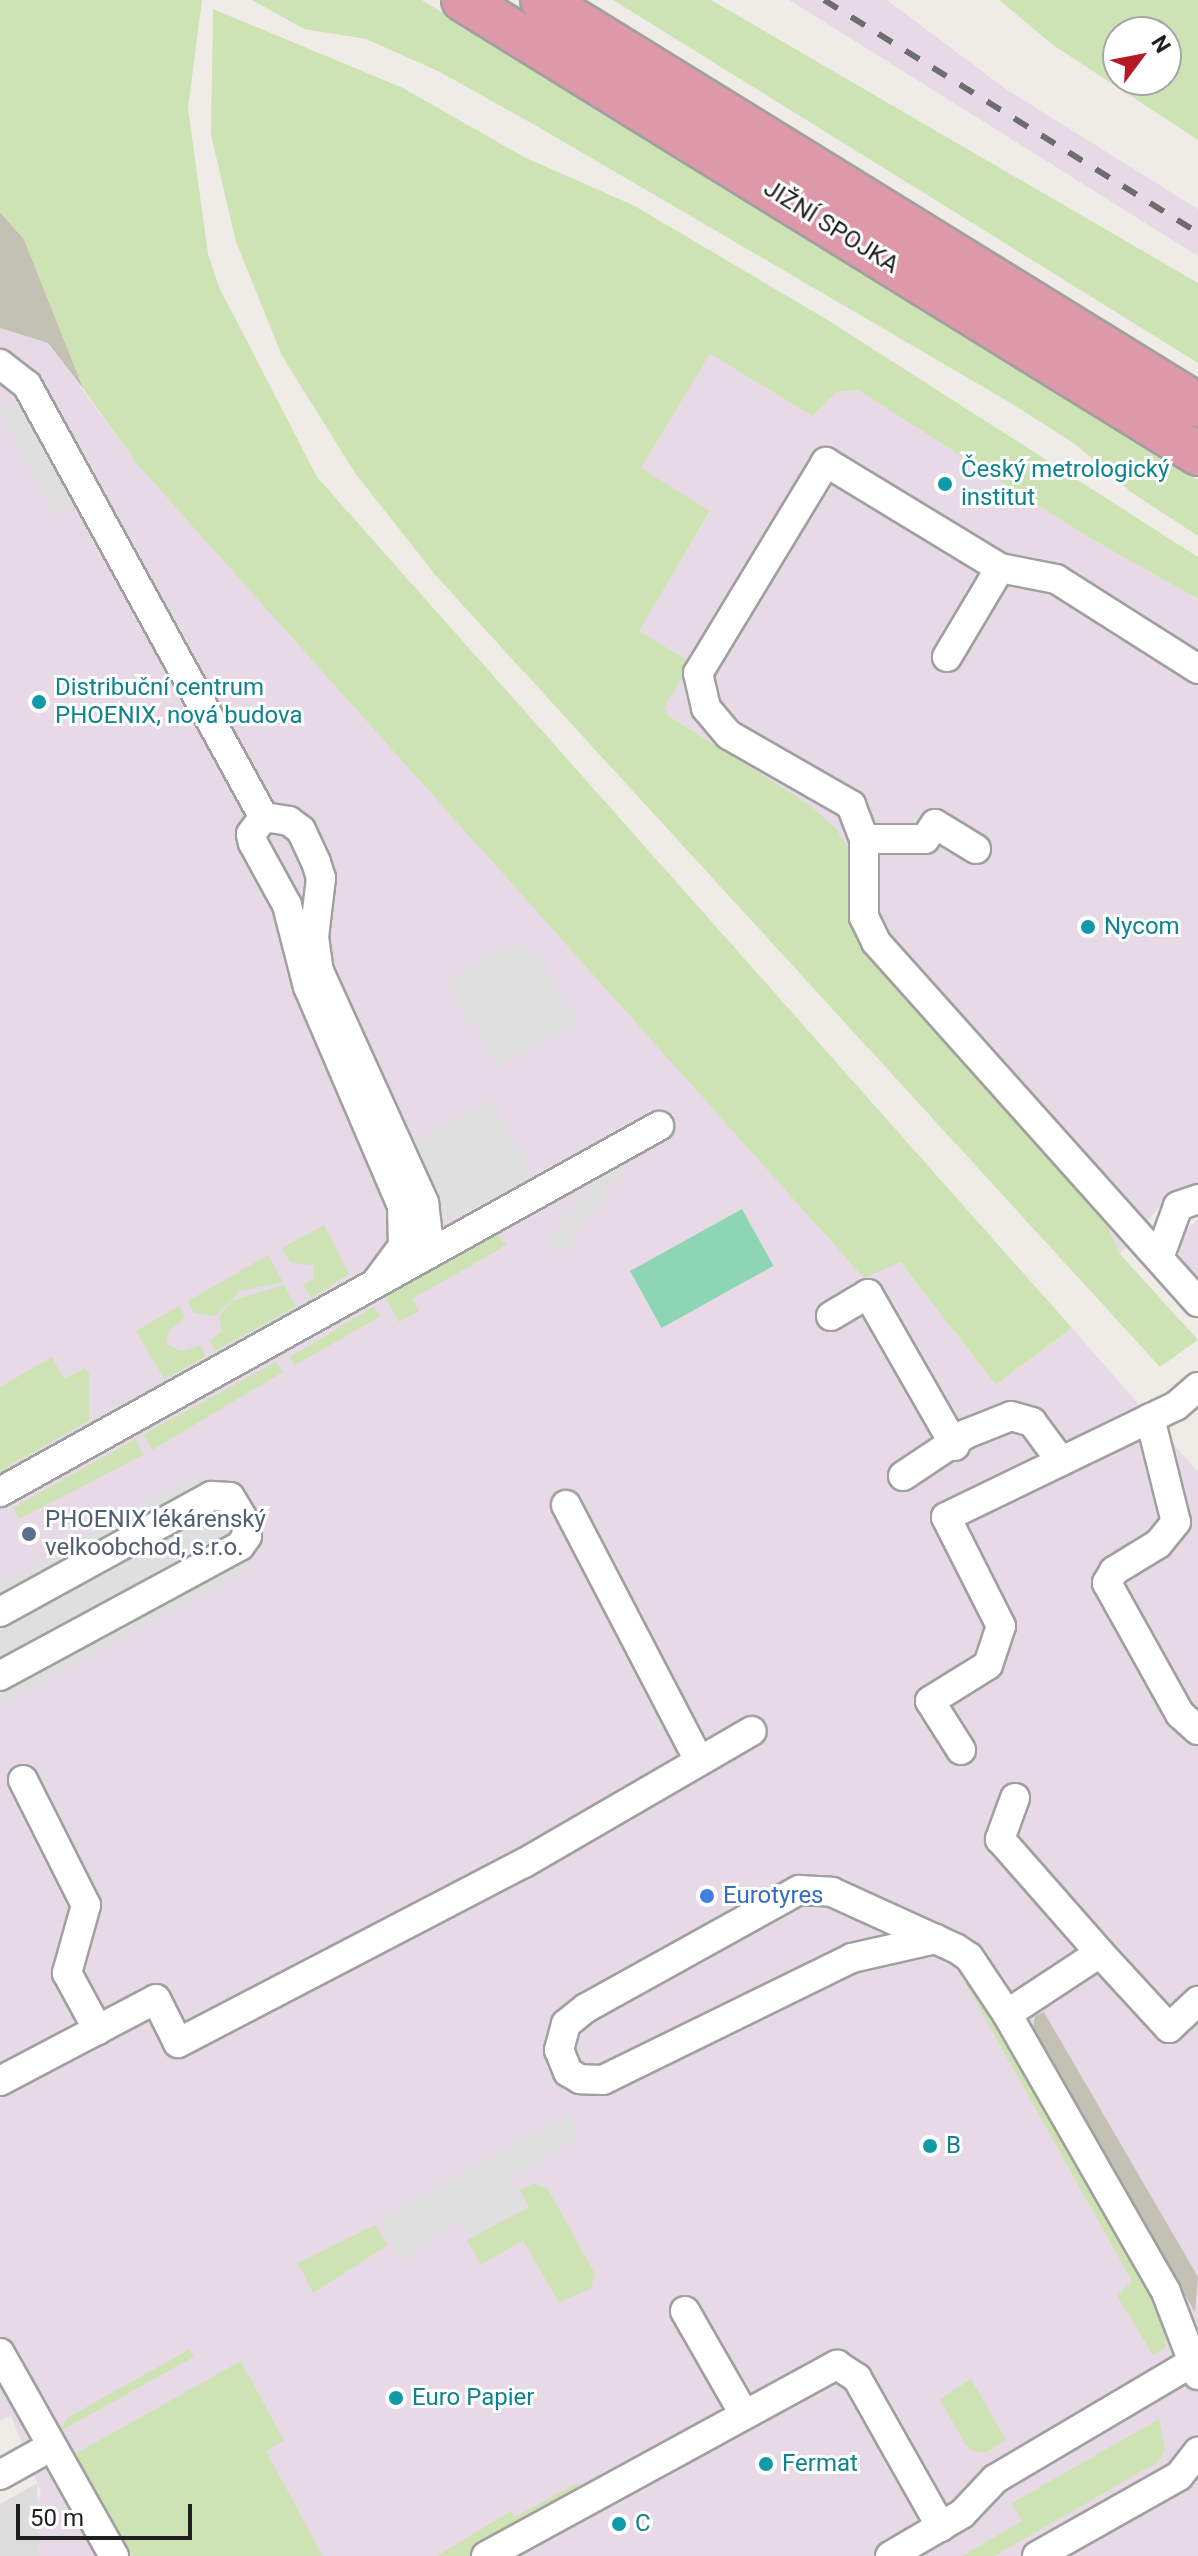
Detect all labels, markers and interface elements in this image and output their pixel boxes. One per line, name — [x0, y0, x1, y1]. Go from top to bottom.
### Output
north arrow — [1102, 16, 1182, 96]
text: N — [1146, 31, 1176, 57]
street label: JIŽNÍ SPOJKA — [758, 174, 904, 280]
place label: Český metrologický institut — [961, 456, 1169, 512]
marker: Český metrologický institut — [936, 475, 954, 493]
place label: Distribuční centrum PHOENIX, nová budova — [55, 674, 302, 730]
marker: Distribuční centrum PHOENIX, nová budova — [30, 693, 48, 711]
place label: Nycom — [1104, 913, 1180, 941]
marker: Nycom — [1079, 918, 1097, 936]
place label: PHOENIX lékárenský velkoobchod, s.r.o. — [45, 1506, 266, 1562]
marker: PHOENIX lékárenský velkoobchod, s.r.o. — [20, 1525, 38, 1543]
place label: Eurotyres — [723, 1882, 823, 1910]
marker: Eurotyres — [698, 1887, 716, 1905]
place label: B — [946, 2132, 961, 2160]
marker: B — [921, 2137, 939, 2155]
place label: Euro Papier — [412, 2384, 534, 2412]
marker: Euro Papier — [387, 2389, 405, 2407]
place label: Fermat — [782, 2450, 858, 2478]
marker: Fermat — [757, 2455, 775, 2473]
scale bar — [20, 2488, 196, 2538]
text: 50 m — [30, 2504, 84, 2532]
place label: C — [635, 2510, 651, 2538]
marker: C — [610, 2515, 628, 2533]

